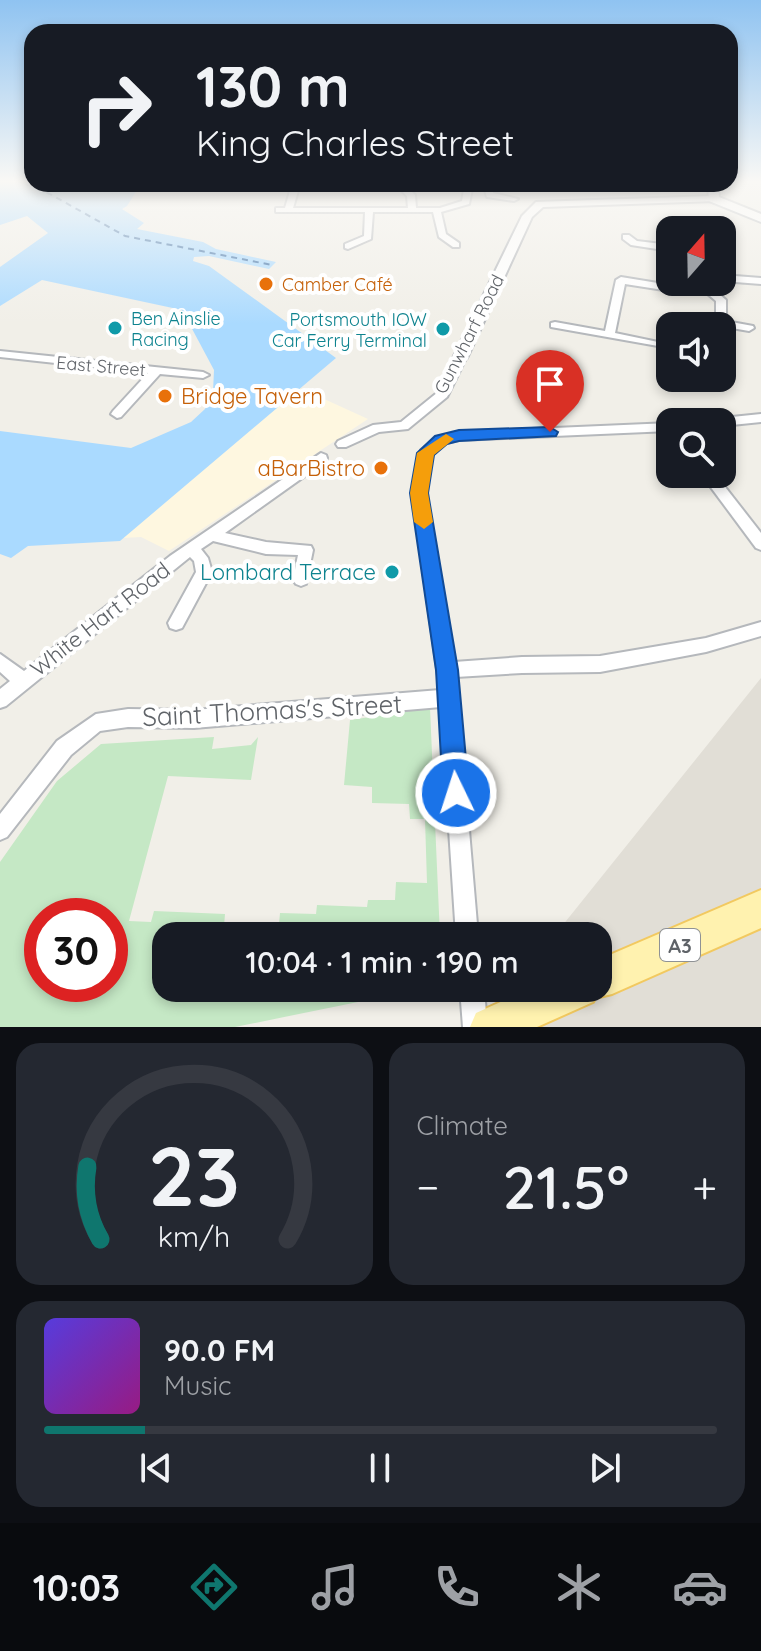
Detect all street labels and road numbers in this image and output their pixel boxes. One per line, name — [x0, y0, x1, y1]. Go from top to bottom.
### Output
street label: Gunwharf Road — [429, 271, 509, 397]
street label: East Street — [55, 351, 147, 381]
street label: White Hart Road — [24, 556, 176, 682]
street label: Saint Thomas's Street — [141, 687, 403, 733]
road number: A3 — [660, 929, 700, 961]

